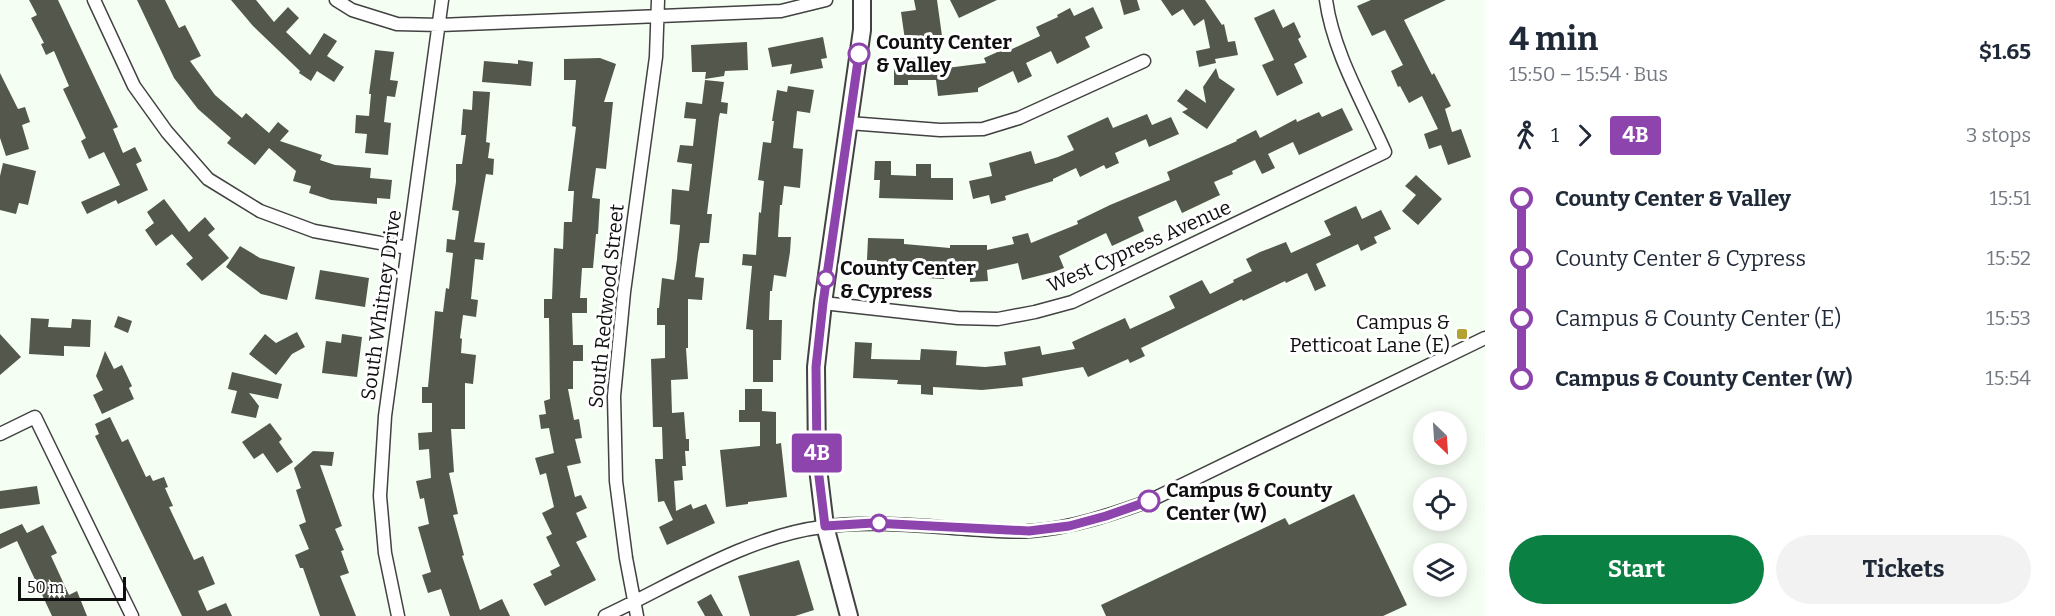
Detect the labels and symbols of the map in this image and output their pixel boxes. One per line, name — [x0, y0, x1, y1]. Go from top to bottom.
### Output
place label: County Center & Valley — [876, 30, 1012, 77]
marker: County Center & Valley — [848, 43, 870, 65]
street label: West Cypress Avenue — [1044, 195, 1234, 297]
street label: South Redwood Street — [583, 203, 629, 409]
street label: South Whitney Drive — [356, 208, 406, 402]
place label: County Center & Cypress — [840, 256, 976, 303]
marker: County Center & Cypress — [817, 270, 835, 288]
place label: Campus & Petticoat Lane (E) — [1289, 310, 1450, 357]
marker: Campus & Petticoat Lane (E) — [1455, 327, 1469, 341]
north arrow — [1413, 411, 1467, 465]
line badge: 4B — [790, 434, 844, 472]
place label: Campus & County Center (W) — [1166, 478, 1333, 525]
marker: Campus & County Center (W) — [1138, 490, 1160, 512]
unlabelled marker — [870, 514, 888, 532]
scale bar — [18, 574, 126, 602]

